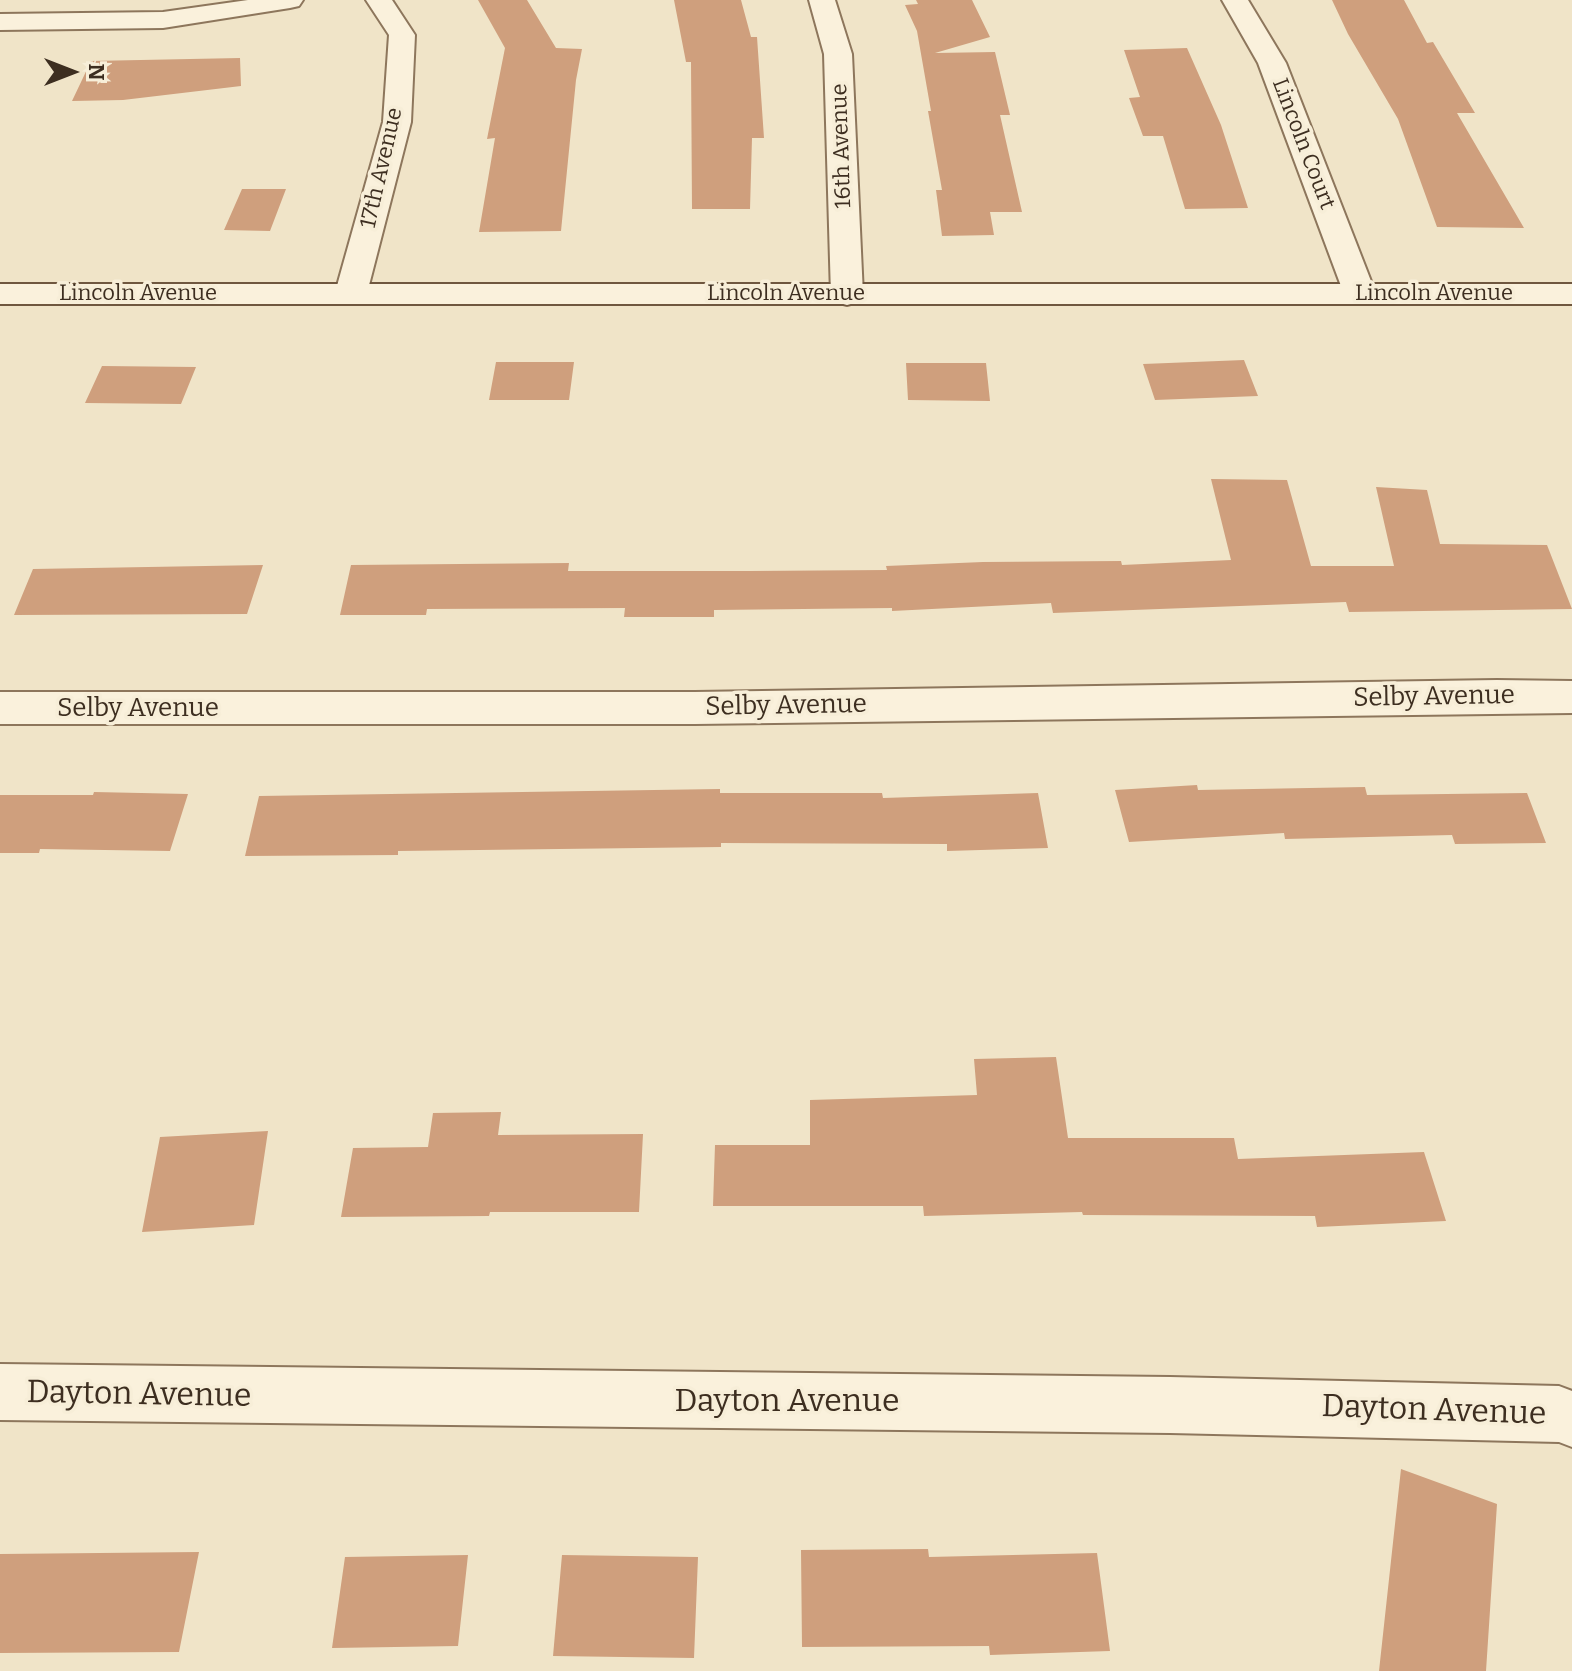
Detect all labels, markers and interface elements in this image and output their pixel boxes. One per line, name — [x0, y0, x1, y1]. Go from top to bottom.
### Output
north arrow — [32, 32, 112, 112]
text: N — [83, 64, 110, 80]
street label: Lincoln Court — [1266, 75, 1340, 213]
street label: 16th Avenue — [827, 83, 857, 209]
street label: 17th Avenue — [355, 105, 409, 231]
street label: Lincoln Avenue — [59, 281, 217, 307]
street label: Lincoln Avenue — [707, 281, 865, 307]
street label: Lincoln Avenue — [1355, 281, 1513, 307]
street label: Selby Avenue — [1353, 680, 1515, 714]
street label: Selby Avenue — [705, 689, 867, 723]
street label: Selby Avenue — [57, 693, 219, 725]
street label: Dayton Avenue — [26, 1374, 252, 1416]
street label: Dayton Avenue — [675, 1383, 899, 1421]
street label: Dayton Avenue — [1321, 1388, 1547, 1434]

